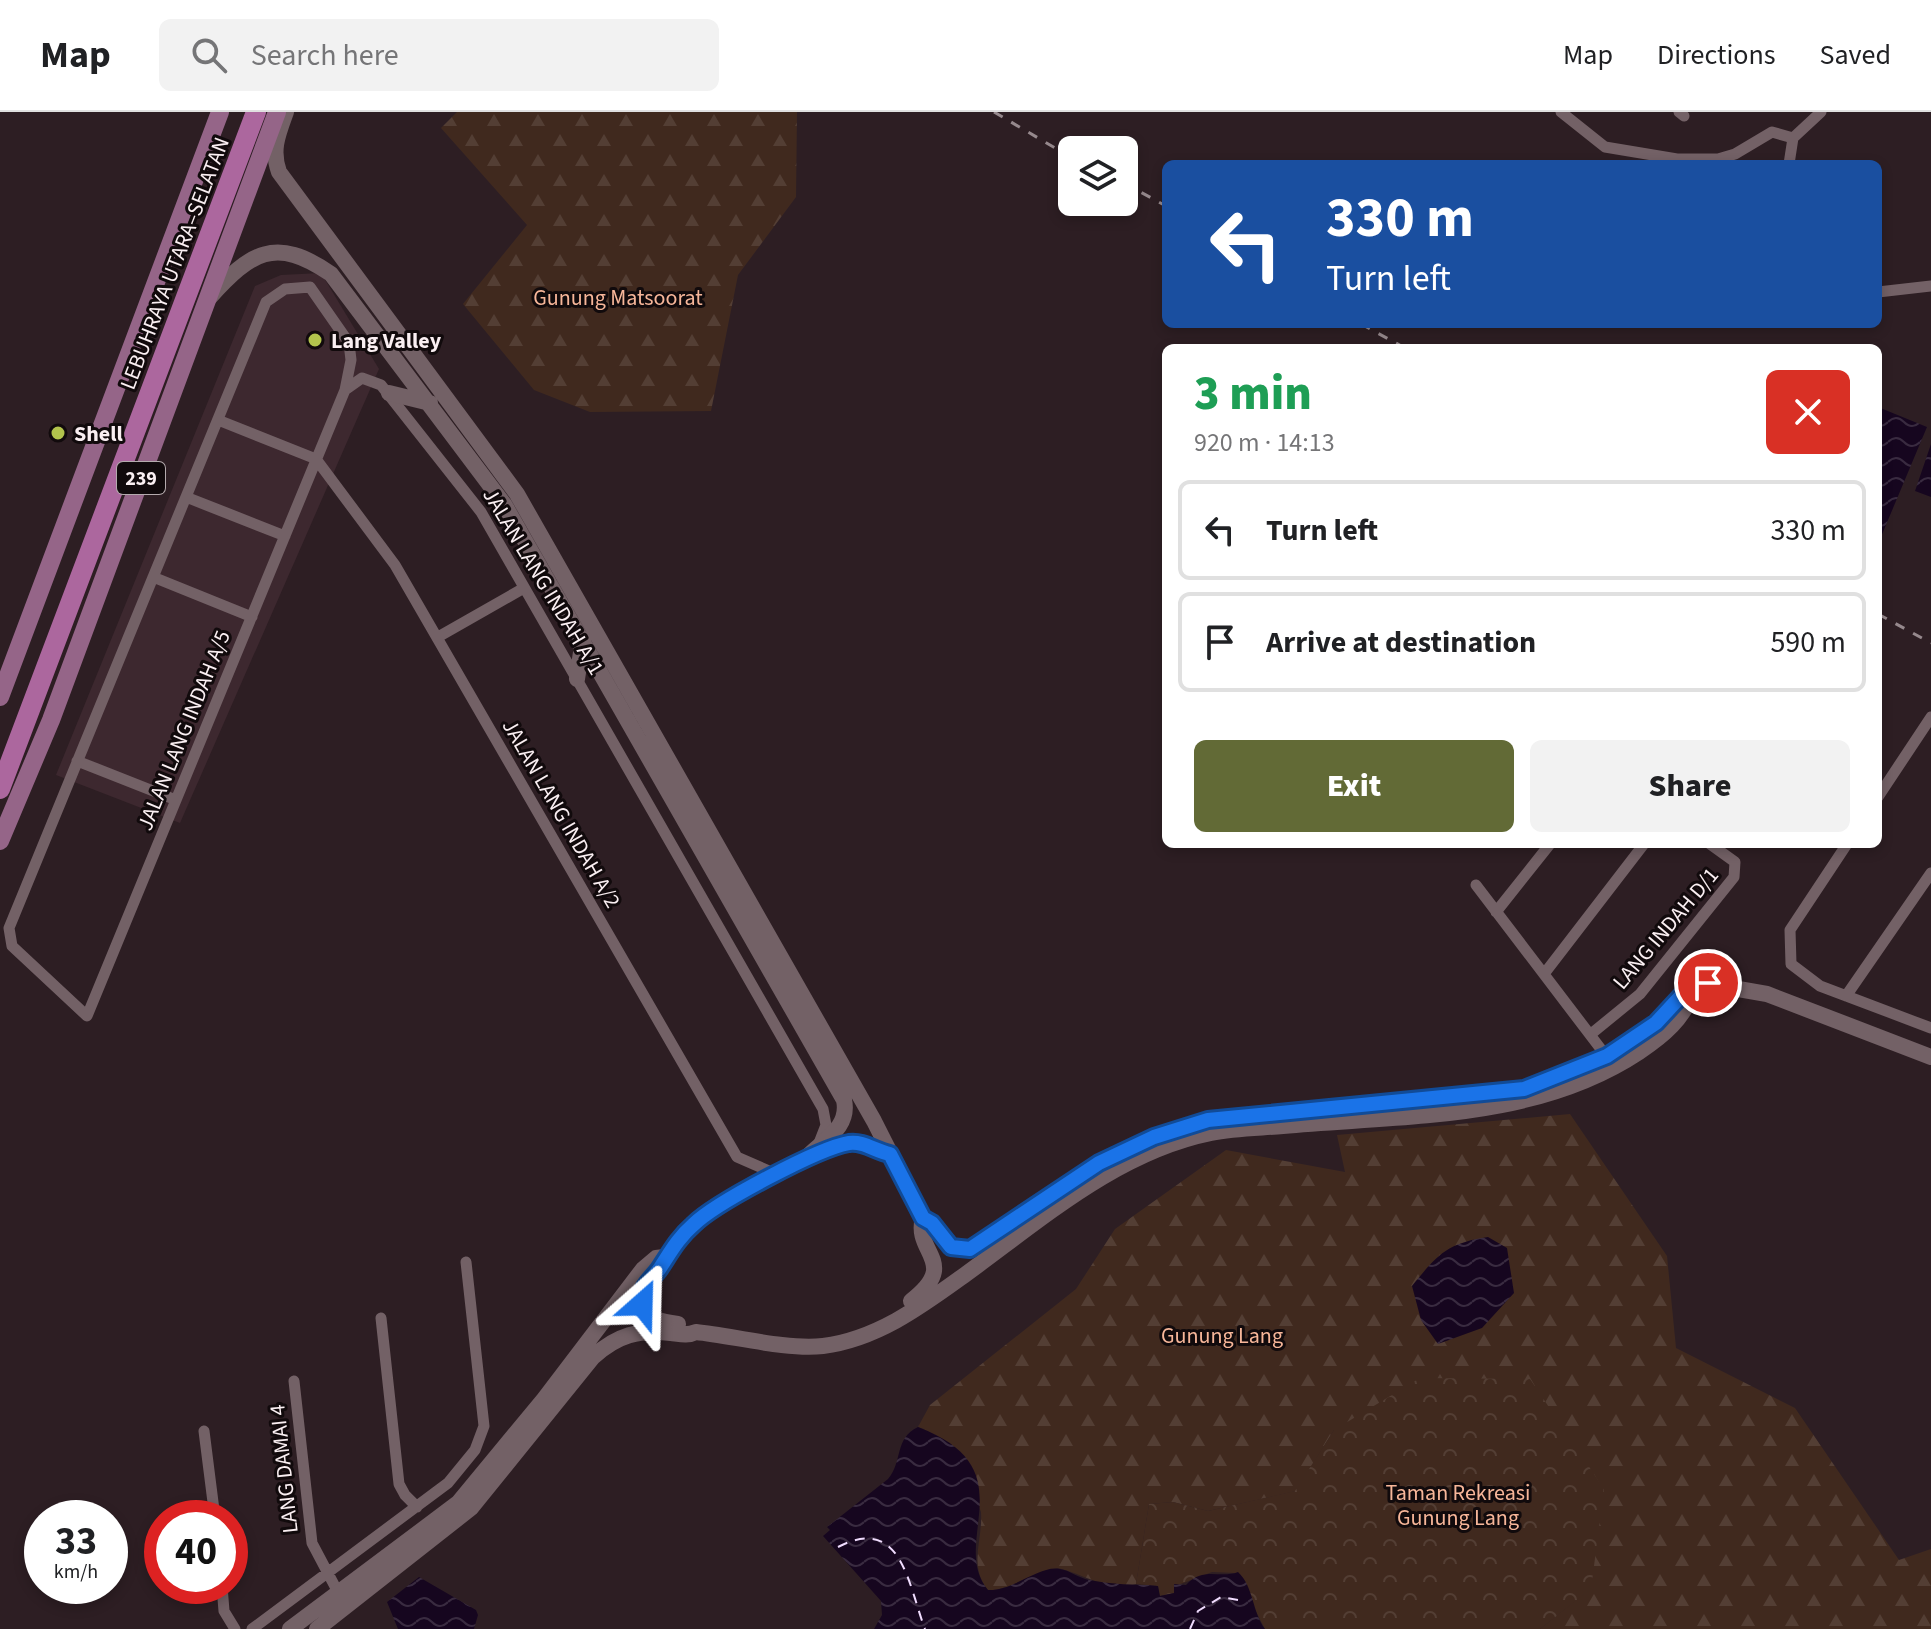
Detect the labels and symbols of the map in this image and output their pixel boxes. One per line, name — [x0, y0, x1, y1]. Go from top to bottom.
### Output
street label: LEBUHRAYA UTARA–SELATAN — [112, 133, 238, 394]
park label: Gunung Matsoorat — [533, 282, 703, 314]
place label: Lang Valley — [331, 325, 442, 357]
marker: Lang Valley — [306, 331, 324, 349]
place label: Shell — [74, 418, 123, 450]
marker: Shell — [49, 424, 67, 442]
road number: 239 — [117, 462, 165, 494]
street label: JALAN LANG INDAH A/1 — [474, 482, 612, 681]
street label: JALAN LANG INDAH A/5 — [129, 625, 239, 835]
street label: JALAN LANG INDAH A/2 — [494, 713, 628, 914]
street label: LANG INDAH D/1 — [1605, 861, 1726, 997]
pin — [1674, 949, 1742, 1017]
position arrow — [600, 1262, 684, 1346]
park label: Gunung Lang — [1161, 1320, 1283, 1352]
street label: LANG DAMAI 4 — [261, 1403, 307, 1535]
park label: Taman Rekreasi Gunung Lang — [1386, 1477, 1530, 1534]
speed limit sign: 40 — [144, 1500, 248, 1604]

